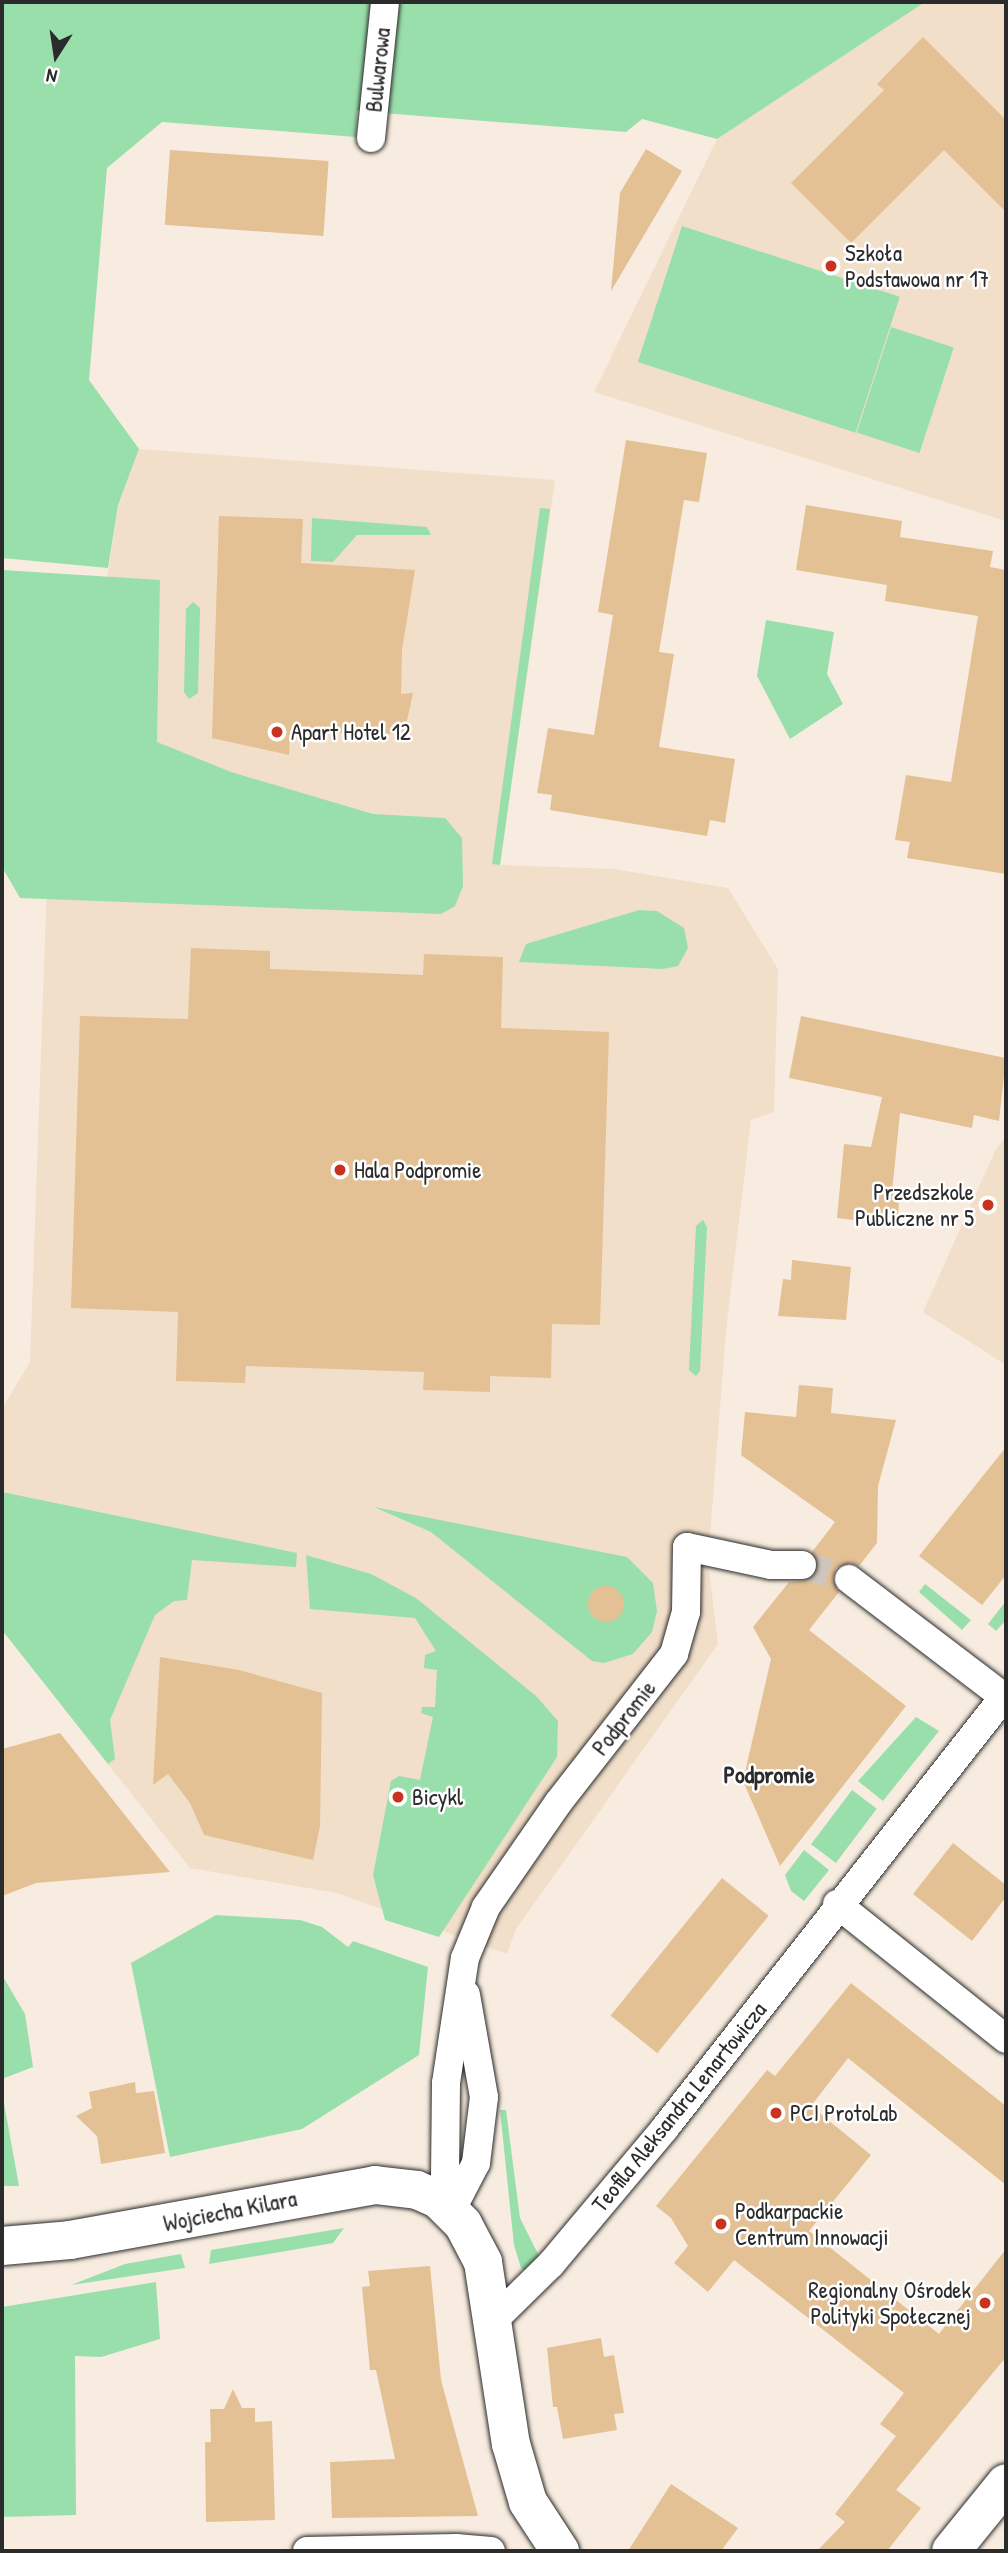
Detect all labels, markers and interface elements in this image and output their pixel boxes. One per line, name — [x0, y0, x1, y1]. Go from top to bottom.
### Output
north arrow — [21, 21, 91, 91]
street label: Bulwarowa — [360, 27, 396, 113]
text: N — [44, 63, 59, 90]
place label: Szkoła Podstawowa nr 17 — [845, 239, 989, 293]
marker: Szkoła Podstawowa nr 17 — [823, 258, 839, 274]
place label: Apart Hotel 12 — [291, 718, 411, 746]
marker: Apart Hotel 12 — [269, 724, 285, 740]
place label: Hala Podpromie — [354, 1156, 481, 1184]
marker: Hala Podpromie — [332, 1162, 348, 1178]
place label: Przedszkole Publiczne nr 5 — [855, 1178, 974, 1232]
marker: Przedszkole Publiczne nr 5 — [980, 1197, 996, 1213]
street label: Podpromie — [586, 1675, 662, 1761]
district label: Podpromie — [723, 1761, 815, 1789]
place label: Bicykl — [412, 1783, 463, 1811]
marker: Bicykl — [390, 1789, 406, 1805]
street label: Teofila Aleksandra Lenartowicza — [586, 1997, 772, 2217]
place label: PCI ProtoLab — [790, 2099, 898, 2127]
marker: PCI ProtoLab — [768, 2105, 784, 2121]
street label: Wojciecha Kilara — [161, 2185, 299, 2237]
place label: Podkarpackie Centrum Innowacji — [735, 2197, 889, 2251]
marker: Podkarpackie Centrum Innowacji — [713, 2216, 729, 2232]
place label: Regionalny Ośrodek Polityki Społecznej — [808, 2276, 971, 2330]
marker: Regionalny Ośrodek Polityki Społecznej — [977, 2295, 993, 2311]

